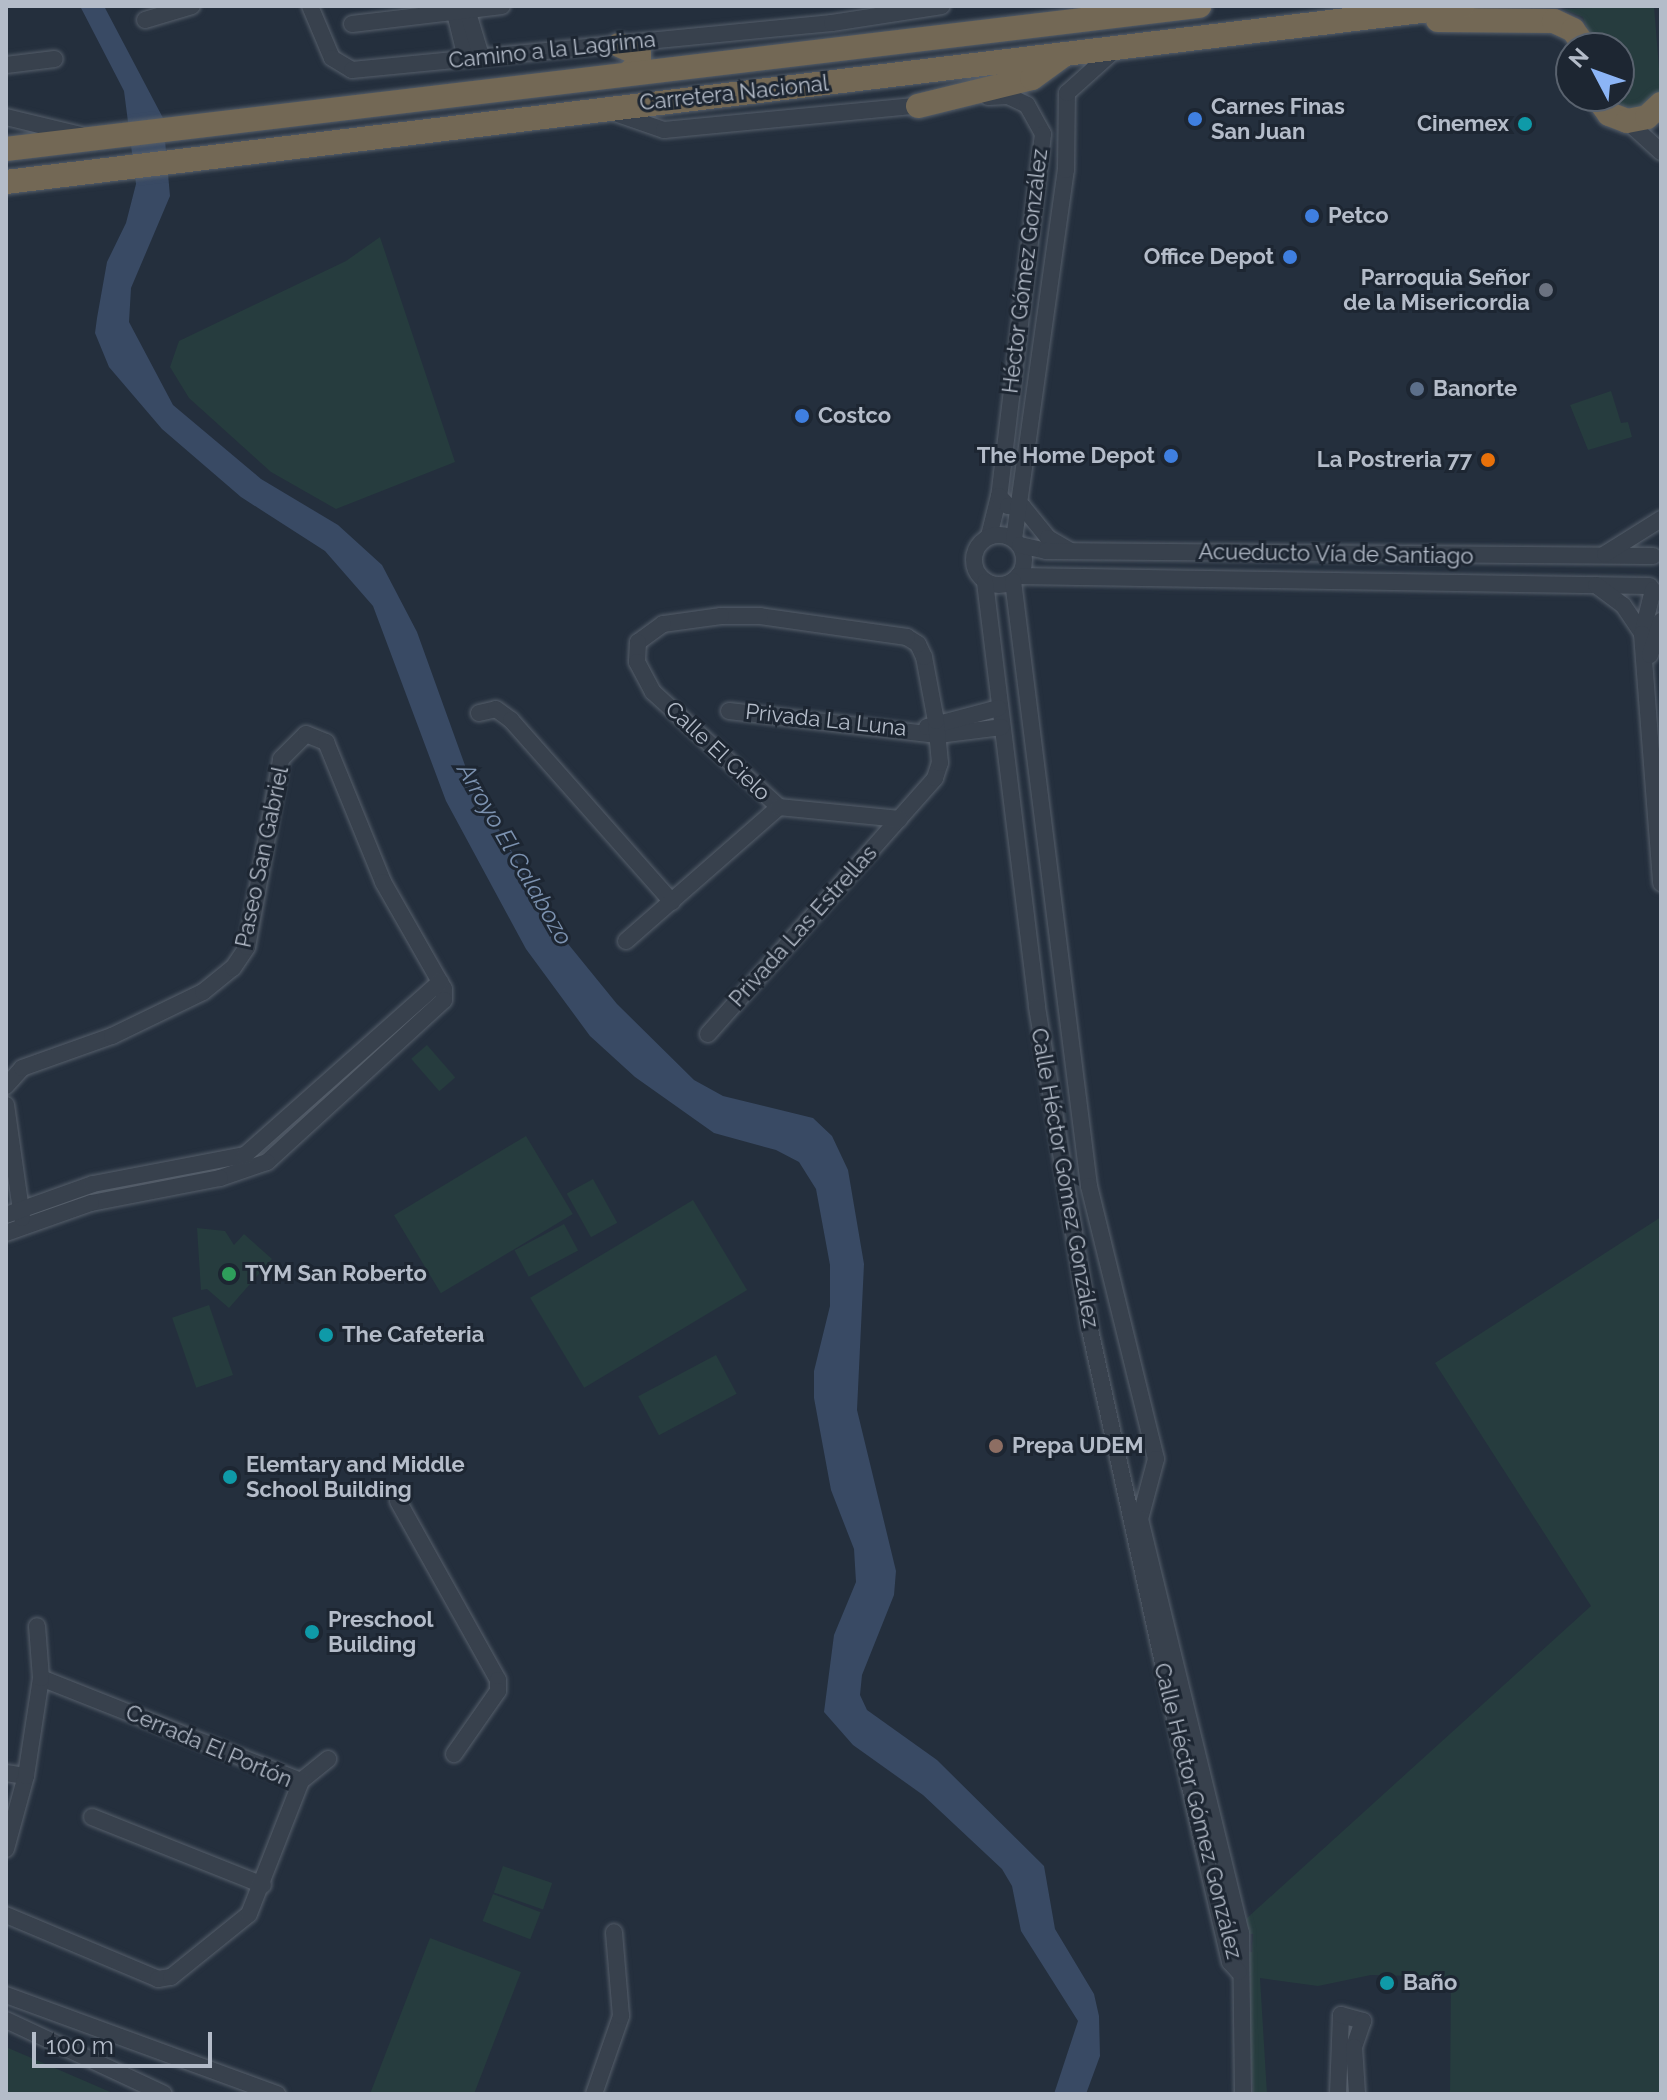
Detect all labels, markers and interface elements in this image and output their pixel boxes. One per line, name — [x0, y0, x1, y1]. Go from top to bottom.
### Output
street label: Camino a la Lagrima — [447, 26, 657, 74]
north arrow — [1555, 32, 1635, 112]
text: N — [1563, 43, 1594, 72]
street label: Carretera Nacional — [638, 70, 830, 116]
place label: Carnes Finas San Juan — [1211, 93, 1345, 144]
marker: Carnes Finas San Juan — [1186, 110, 1204, 128]
place label: Cinemex — [1417, 111, 1509, 137]
marker: Cinemex — [1516, 115, 1534, 133]
street label: Héctor Gómez González — [997, 147, 1053, 395]
place label: Petco — [1328, 203, 1388, 229]
marker: Petco — [1303, 207, 1321, 225]
place label: Office Depot — [1144, 244, 1274, 270]
marker: Office Depot — [1281, 248, 1299, 266]
place label: Parroquia Señor de la Misericordia — [1343, 264, 1530, 316]
marker: Parroquia Señor de la Misericordia — [1537, 281, 1555, 299]
place label: Banorte — [1433, 376, 1517, 402]
marker: Banorte — [1408, 380, 1426, 398]
place label: Costco — [818, 403, 891, 429]
marker: Costco — [793, 407, 811, 425]
place label: The Home Depot — [977, 443, 1155, 469]
marker: The Home Depot — [1162, 447, 1180, 465]
place label: La Postreria 77 — [1317, 447, 1472, 473]
marker: La Postreria 77 — [1479, 451, 1497, 469]
street label: Acueducto Vía de Santiago — [1198, 538, 1474, 570]
street label: Calle El Cielo — [660, 696, 776, 806]
street label: Privada La Luna — [744, 698, 908, 742]
water label: Arroyo El Calabozo — [451, 758, 579, 950]
street label: Paseo San Gabriel — [230, 764, 294, 950]
street label: Privada Las Estrellas — [724, 840, 882, 1012]
street label: Calle Héctor Gómez González — [1026, 1026, 1104, 1330]
place label: TYM San Roberto — [245, 1261, 427, 1287]
marker: TYM San Roberto — [220, 1265, 238, 1283]
place label: The Cafeteria — [342, 1322, 484, 1348]
marker: The Cafeteria — [317, 1326, 335, 1344]
place label: Prepa UDEM — [1012, 1433, 1144, 1459]
marker: Prepa UDEM — [987, 1437, 1005, 1455]
place label: Elemtary and Middle School Building — [246, 1451, 465, 1502]
marker: Elemtary and Middle School Building — [221, 1468, 239, 1486]
place label: Preschool Building — [328, 1606, 433, 1658]
marker: Preschool Building — [303, 1623, 321, 1641]
street label: Calle Héctor Gómez González — [1148, 1660, 1248, 1962]
street label: Cerrada El Portón — [121, 1699, 297, 1793]
place label: Baño — [1403, 1970, 1457, 1996]
marker: Baño — [1378, 1974, 1396, 1992]
scale bar — [36, 2016, 216, 2066]
text: 100 m — [46, 2031, 114, 2060]

